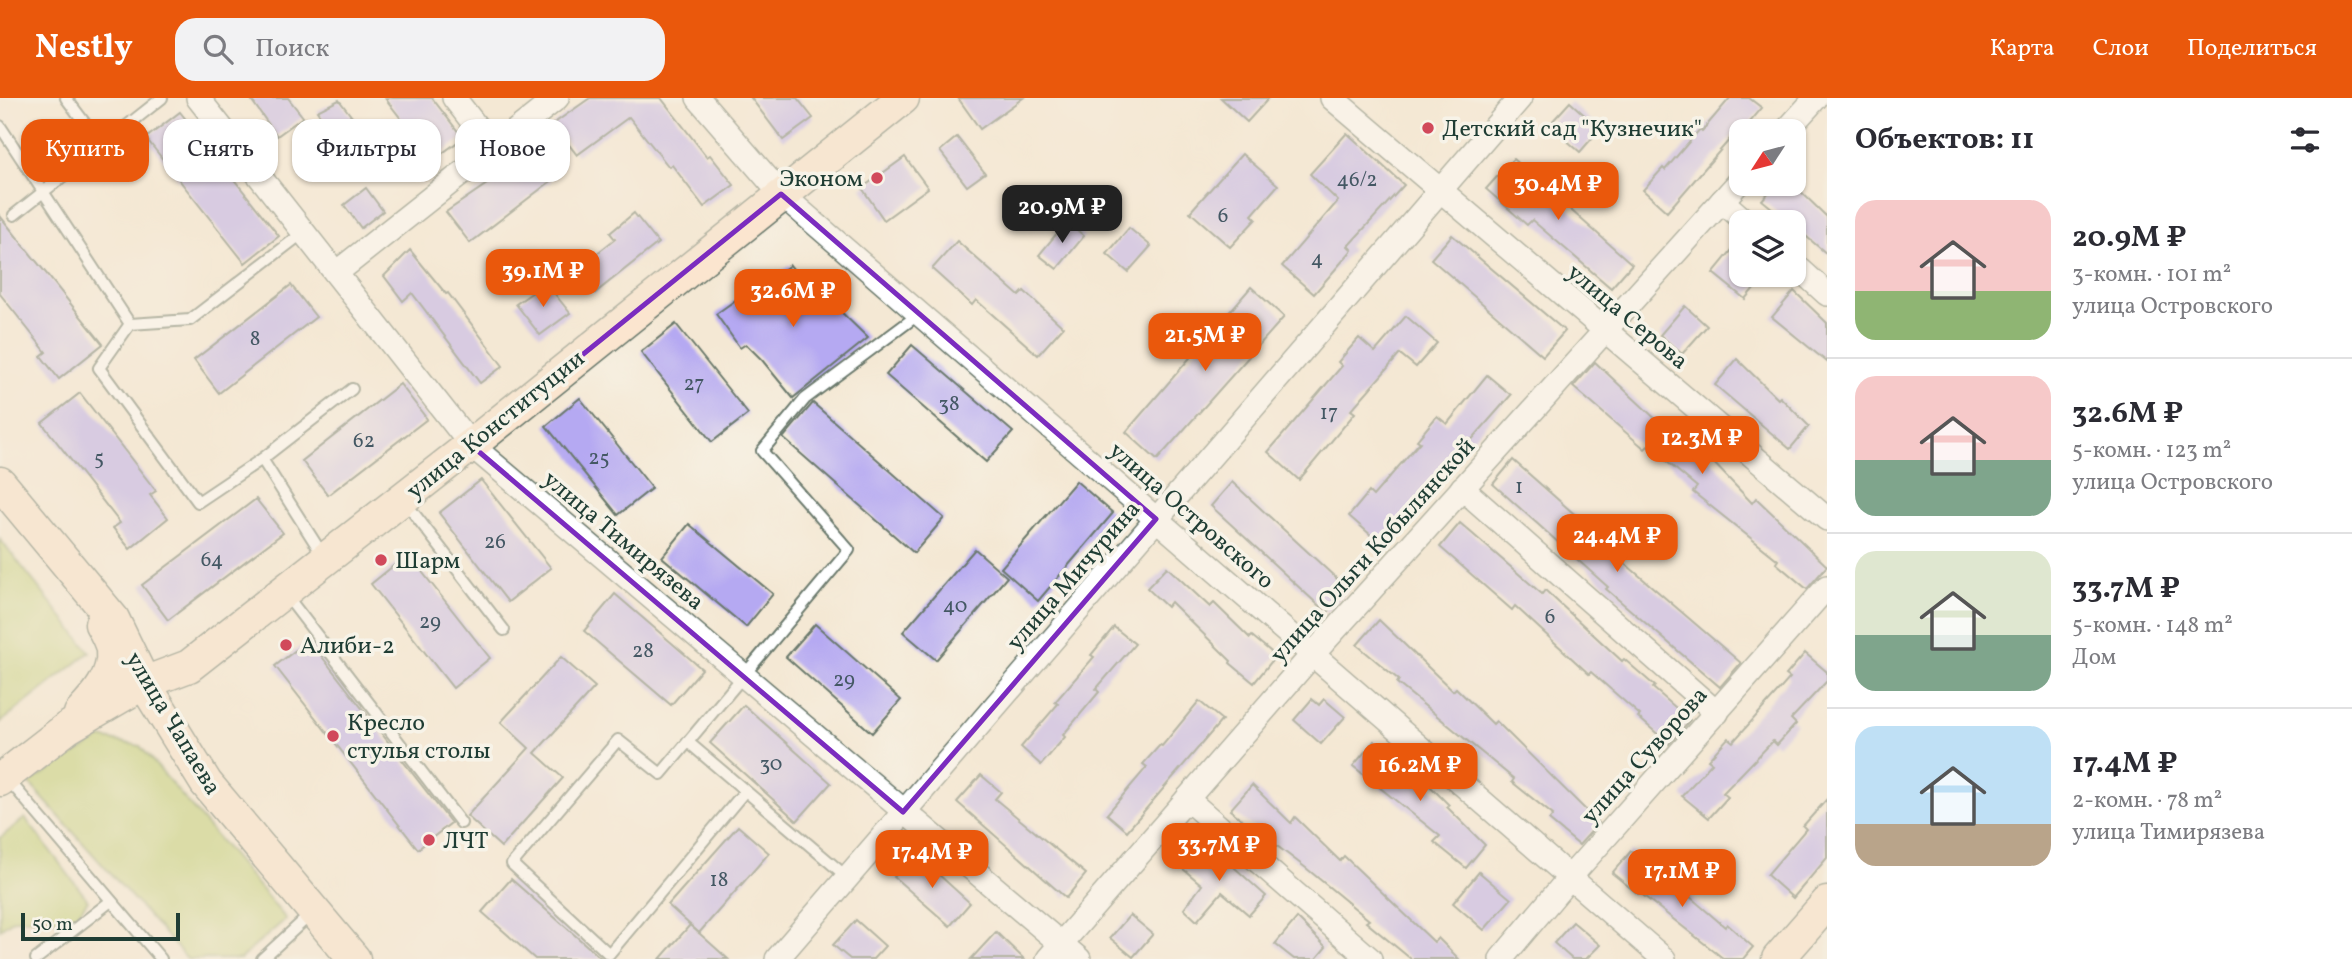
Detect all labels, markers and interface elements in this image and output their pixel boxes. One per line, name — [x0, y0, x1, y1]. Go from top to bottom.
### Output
search box — [175, 18, 665, 81]
text: Nestly — [35, 26, 133, 72]
icon: search — [199, 30, 237, 68]
text: Поиск — [255, 31, 329, 67]
text: Карта — [1990, 32, 2055, 66]
text: Слои — [2093, 32, 2149, 66]
text: Поделиться — [2187, 32, 2317, 66]
place label: Детский сад "Кузнечик" — [1442, 113, 1702, 147]
chip: Купить — [21, 119, 149, 182]
chip: Снять — [163, 119, 278, 182]
chip: Фильтры — [292, 119, 441, 182]
chip: Новое — [455, 119, 570, 182]
north arrow — [1729, 119, 1806, 196]
map controls — [1729, 119, 1806, 287]
text: Объектов: 11 — [1855, 119, 2034, 161]
marker: Детский сад "Кузнечик" — [1420, 120, 1436, 136]
icon: filters — [2286, 121, 2324, 159]
pin: 30.4M ₽ — [1493, 162, 1623, 222]
place label: Эконом — [780, 163, 863, 197]
house number: 46/2 — [1337, 166, 1377, 195]
text: 30.4M ₽ — [1514, 169, 1602, 201]
marker: Эконом — [869, 170, 885, 186]
pin: 20.9M ₽ — [997, 186, 1127, 245]
text: 20.9M ₽ — [1018, 192, 1106, 224]
house number: 6 — [1218, 202, 1228, 231]
button: layers — [1729, 210, 1806, 287]
text: 20.9M ₽ — [2072, 217, 2187, 259]
icon: home — [1911, 228, 1995, 312]
house number: 4 — [1311, 245, 1323, 274]
pin: 39.1M ₽ — [478, 250, 608, 309]
text: 39.1M ₽ — [502, 256, 584, 288]
street label: улица Серова — [1559, 257, 1695, 379]
text: 3-комн. · 101 m² — [2072, 259, 2231, 291]
pin: 32.6M ₽ — [728, 270, 858, 329]
text: 32.6M ₽ — [750, 276, 836, 308]
text: улица Островского — [2072, 291, 2273, 323]
pin: 21.5M ₽ — [1140, 314, 1270, 373]
text: 21.5M ₽ — [1164, 320, 1246, 352]
house number: 8 — [250, 325, 260, 354]
street label: улица Конституции — [400, 343, 593, 508]
house number: 27 — [684, 370, 704, 399]
house number: 38 — [938, 390, 960, 419]
text: 32.6M ₽ — [2072, 393, 2183, 435]
house number: 17 — [1320, 399, 1338, 428]
icon: home — [1911, 404, 1995, 488]
pin: 12.3M ₽ — [1637, 416, 1767, 476]
text: 12.3M ₽ — [1661, 423, 1743, 455]
house number: 62 — [353, 427, 375, 456]
street label: улица Ольги Кобылянской — [1263, 431, 1484, 671]
street label: улица Островского — [1100, 435, 1281, 598]
text: 5-комн. · 123 m² — [2072, 435, 2231, 467]
house number: 5 — [94, 444, 104, 473]
house number: 25 — [588, 444, 610, 473]
street label: улица Тимирязева — [535, 464, 711, 619]
text: улица Островского — [2072, 467, 2273, 499]
house number: 1 — [1515, 473, 1523, 502]
street label: улица Мичурина — [1000, 494, 1149, 659]
pin: 24.4M ₽ — [1552, 514, 1682, 574]
text: 24.4M ₽ — [1573, 521, 1661, 553]
house number: 26 — [484, 528, 506, 557]
place label: Шарм — [395, 545, 460, 579]
house number: 64 — [201, 546, 223, 575]
marker: Шарм — [373, 552, 389, 568]
text: 33.7M ₽ — [2072, 568, 2180, 610]
icon: home — [1911, 579, 1995, 663]
house number: 40 — [943, 592, 967, 621]
house number: 6 — [1545, 603, 1555, 632]
house number: 29 — [419, 608, 441, 637]
text: 5-комн. · 148 m² — [2072, 610, 2233, 642]
place label: Алиби-2 — [300, 630, 395, 664]
marker: Алиби-2 — [278, 637, 294, 653]
house number: 28 — [632, 637, 654, 666]
text: Дом — [2072, 642, 2116, 674]
street label: улица Чапаева — [116, 646, 229, 802]
house number: 29 — [833, 666, 855, 695]
street label: улица Суворова — [1574, 680, 1717, 833]
place label: Кресло стулья столы — [347, 707, 490, 769]
marker: Кресло стулья столы — [325, 728, 341, 744]
text: 17.4M ₽ — [2072, 743, 2178, 785]
pin: 16.2M ₽ — [1355, 744, 1485, 803]
house number: 30 — [760, 750, 782, 779]
text: 16.2M ₽ — [1379, 750, 1461, 782]
icon: home — [1911, 754, 1995, 838]
text: 2-комн. · 78 m² — [2072, 785, 2222, 817]
text: улица Тимирязева — [2072, 817, 2265, 849]
pin: 33.7M ₽ — [1154, 824, 1284, 883]
place label: ЛЧТ — [443, 825, 488, 859]
pin: 17.4M ₽ — [867, 830, 997, 890]
text: 33.7M ₽ — [1178, 830, 1260, 862]
marker: ЛЧТ — [421, 832, 437, 848]
text: 17.4M ₽ — [891, 837, 973, 869]
pin: 17.1M ₽ — [1617, 850, 1747, 909]
text: 17.1M ₽ — [1644, 856, 1720, 888]
house number: 18 — [710, 866, 728, 895]
scale bar — [21, 910, 180, 942]
text: 50 m — [32, 912, 73, 938]

